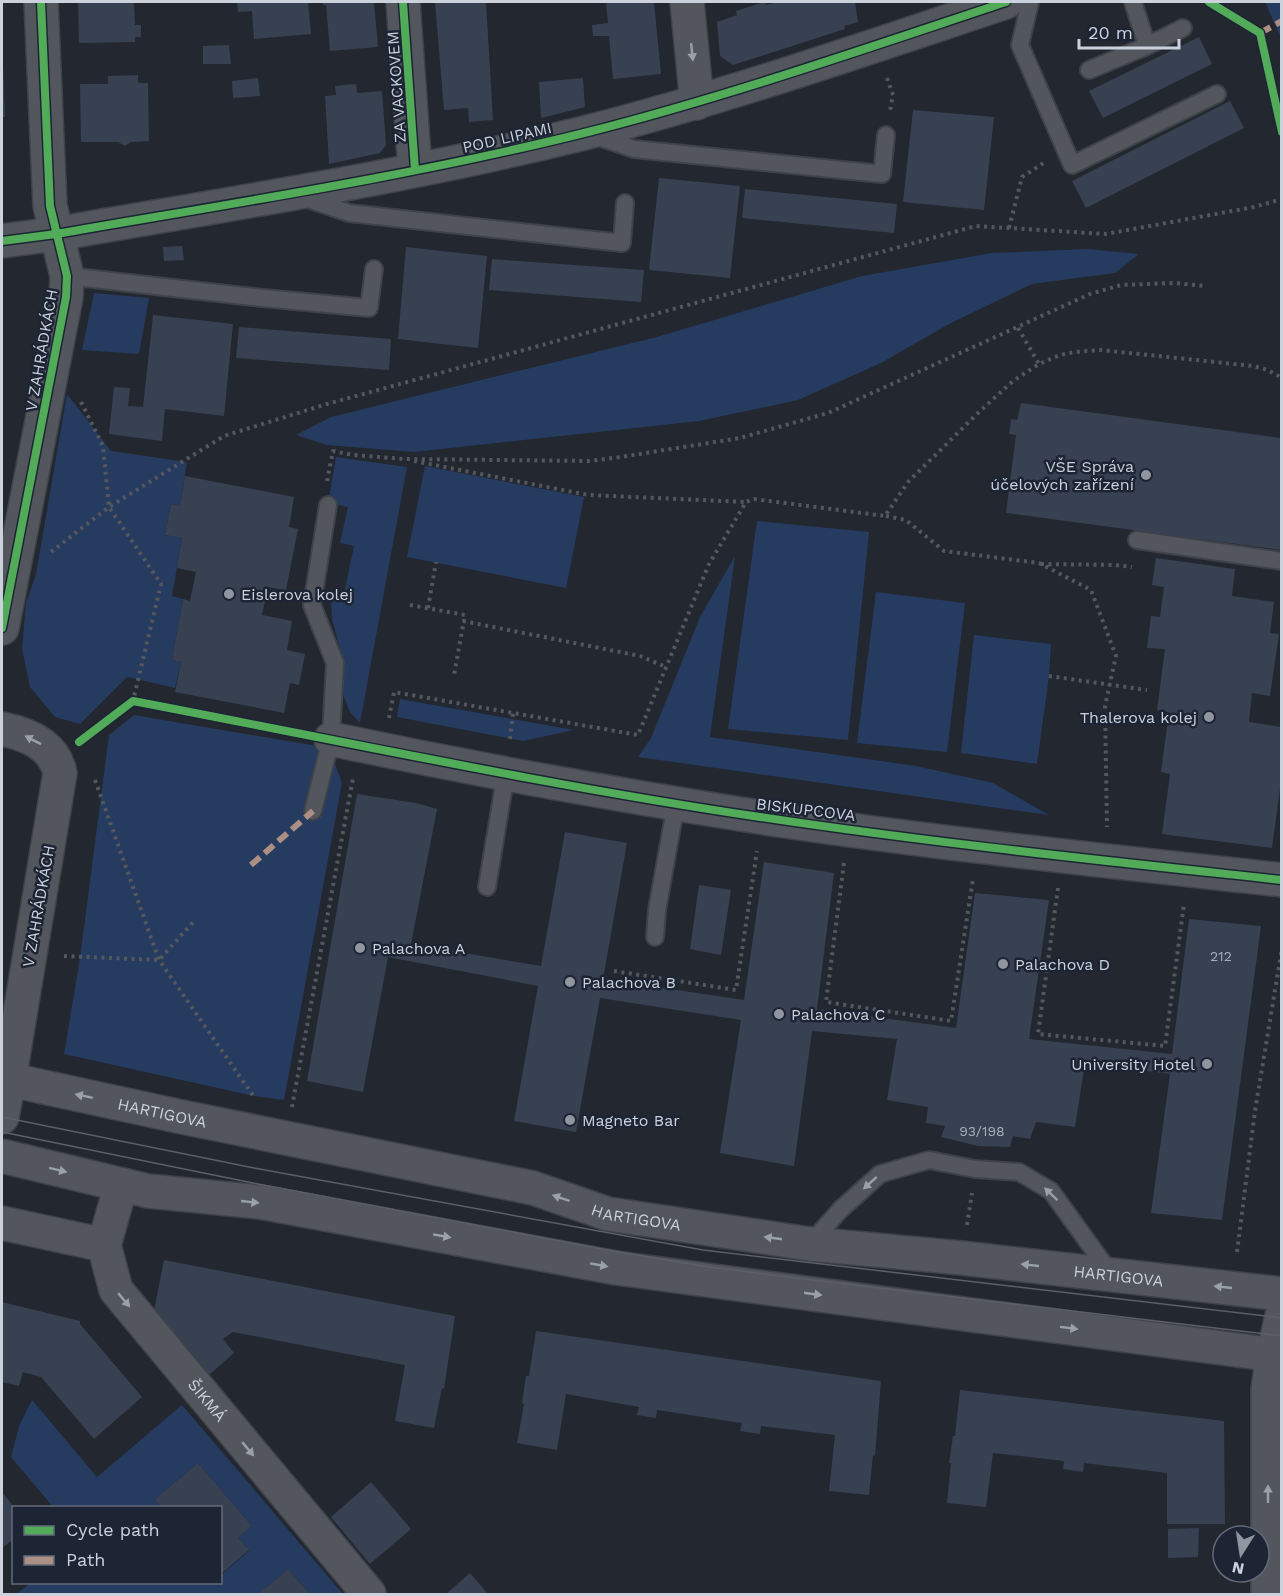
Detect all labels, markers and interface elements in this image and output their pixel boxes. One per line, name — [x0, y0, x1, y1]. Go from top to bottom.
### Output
scale bar — [1079, 12, 1180, 50]
text: 20 m — [1088, 22, 1133, 43]
street label: ZA VACKOVEM — [383, 31, 410, 143]
one-way arrow — [687, 43, 697, 62]
street label: POD LIPAMI — [461, 118, 554, 157]
street label: V ZAHRÁDKÁCH — [21, 287, 62, 413]
place label: VŠE Správa účelových zařízení — [990, 457, 1134, 494]
marker: VŠE Správa účelových zařízení — [1139, 468, 1153, 482]
place label: Eislerova kolej — [241, 585, 353, 604]
marker: Eislerova kolej — [222, 587, 236, 601]
place label: Thalerova kolej — [1080, 708, 1197, 727]
marker: Thalerova kolej — [1202, 710, 1216, 724]
one-way arrow — [25, 735, 42, 745]
street label: BISKUPCOVA — [755, 794, 857, 825]
street label: V ZAHRÁDKÁCH — [18, 843, 59, 969]
place label: Palachova A — [372, 939, 466, 958]
marker: Palachova A — [353, 941, 367, 955]
house number: 212 — [1210, 948, 1232, 964]
place label: Palachova D — [1015, 955, 1110, 974]
marker: Palachova D — [996, 957, 1010, 971]
place label: Palachova B — [582, 973, 676, 992]
marker: Palachova B — [563, 975, 577, 989]
place label: Palachova C — [791, 1005, 885, 1024]
marker: Palachova C — [772, 1007, 786, 1021]
place label: University Hotel — [1071, 1055, 1195, 1074]
marker: University Hotel — [1200, 1057, 1214, 1071]
one-way arrow — [74, 1091, 93, 1100]
street label: HARTIGOVA — [116, 1094, 209, 1132]
place label: Magneto Bar — [582, 1111, 680, 1130]
marker: Magneto Bar — [563, 1113, 577, 1127]
house number: 93/198 — [959, 1123, 1005, 1139]
one-way arrow — [49, 1165, 68, 1175]
one-way arrow — [862, 1176, 877, 1190]
one-way arrow — [1044, 1187, 1058, 1201]
one-way arrow — [552, 1193, 570, 1202]
one-way arrow — [241, 1197, 260, 1207]
street label: HARTIGOVA — [589, 1200, 682, 1235]
one-way arrow — [433, 1232, 452, 1241]
one-way arrow — [763, 1234, 782, 1243]
one-way arrow — [1020, 1260, 1039, 1270]
one-way arrow — [590, 1261, 609, 1270]
street label: HARTIGOVA — [1072, 1262, 1165, 1291]
one-way arrow — [1214, 1282, 1233, 1292]
one-way arrow — [803, 1289, 822, 1299]
one-way arrow — [117, 1292, 129, 1307]
one-way arrow — [1059, 1323, 1078, 1332]
street label: ŠIKMÁ — [184, 1375, 231, 1426]
one-way arrow — [242, 1441, 255, 1457]
one-way arrow — [1263, 1485, 1273, 1504]
legend — [12, 1506, 222, 1584]
text: Cycle path — [66, 1519, 160, 1540]
north arrow — [1211, 1524, 1271, 1584]
text: Path — [66, 1549, 106, 1570]
text: N — [1230, 1558, 1246, 1579]

